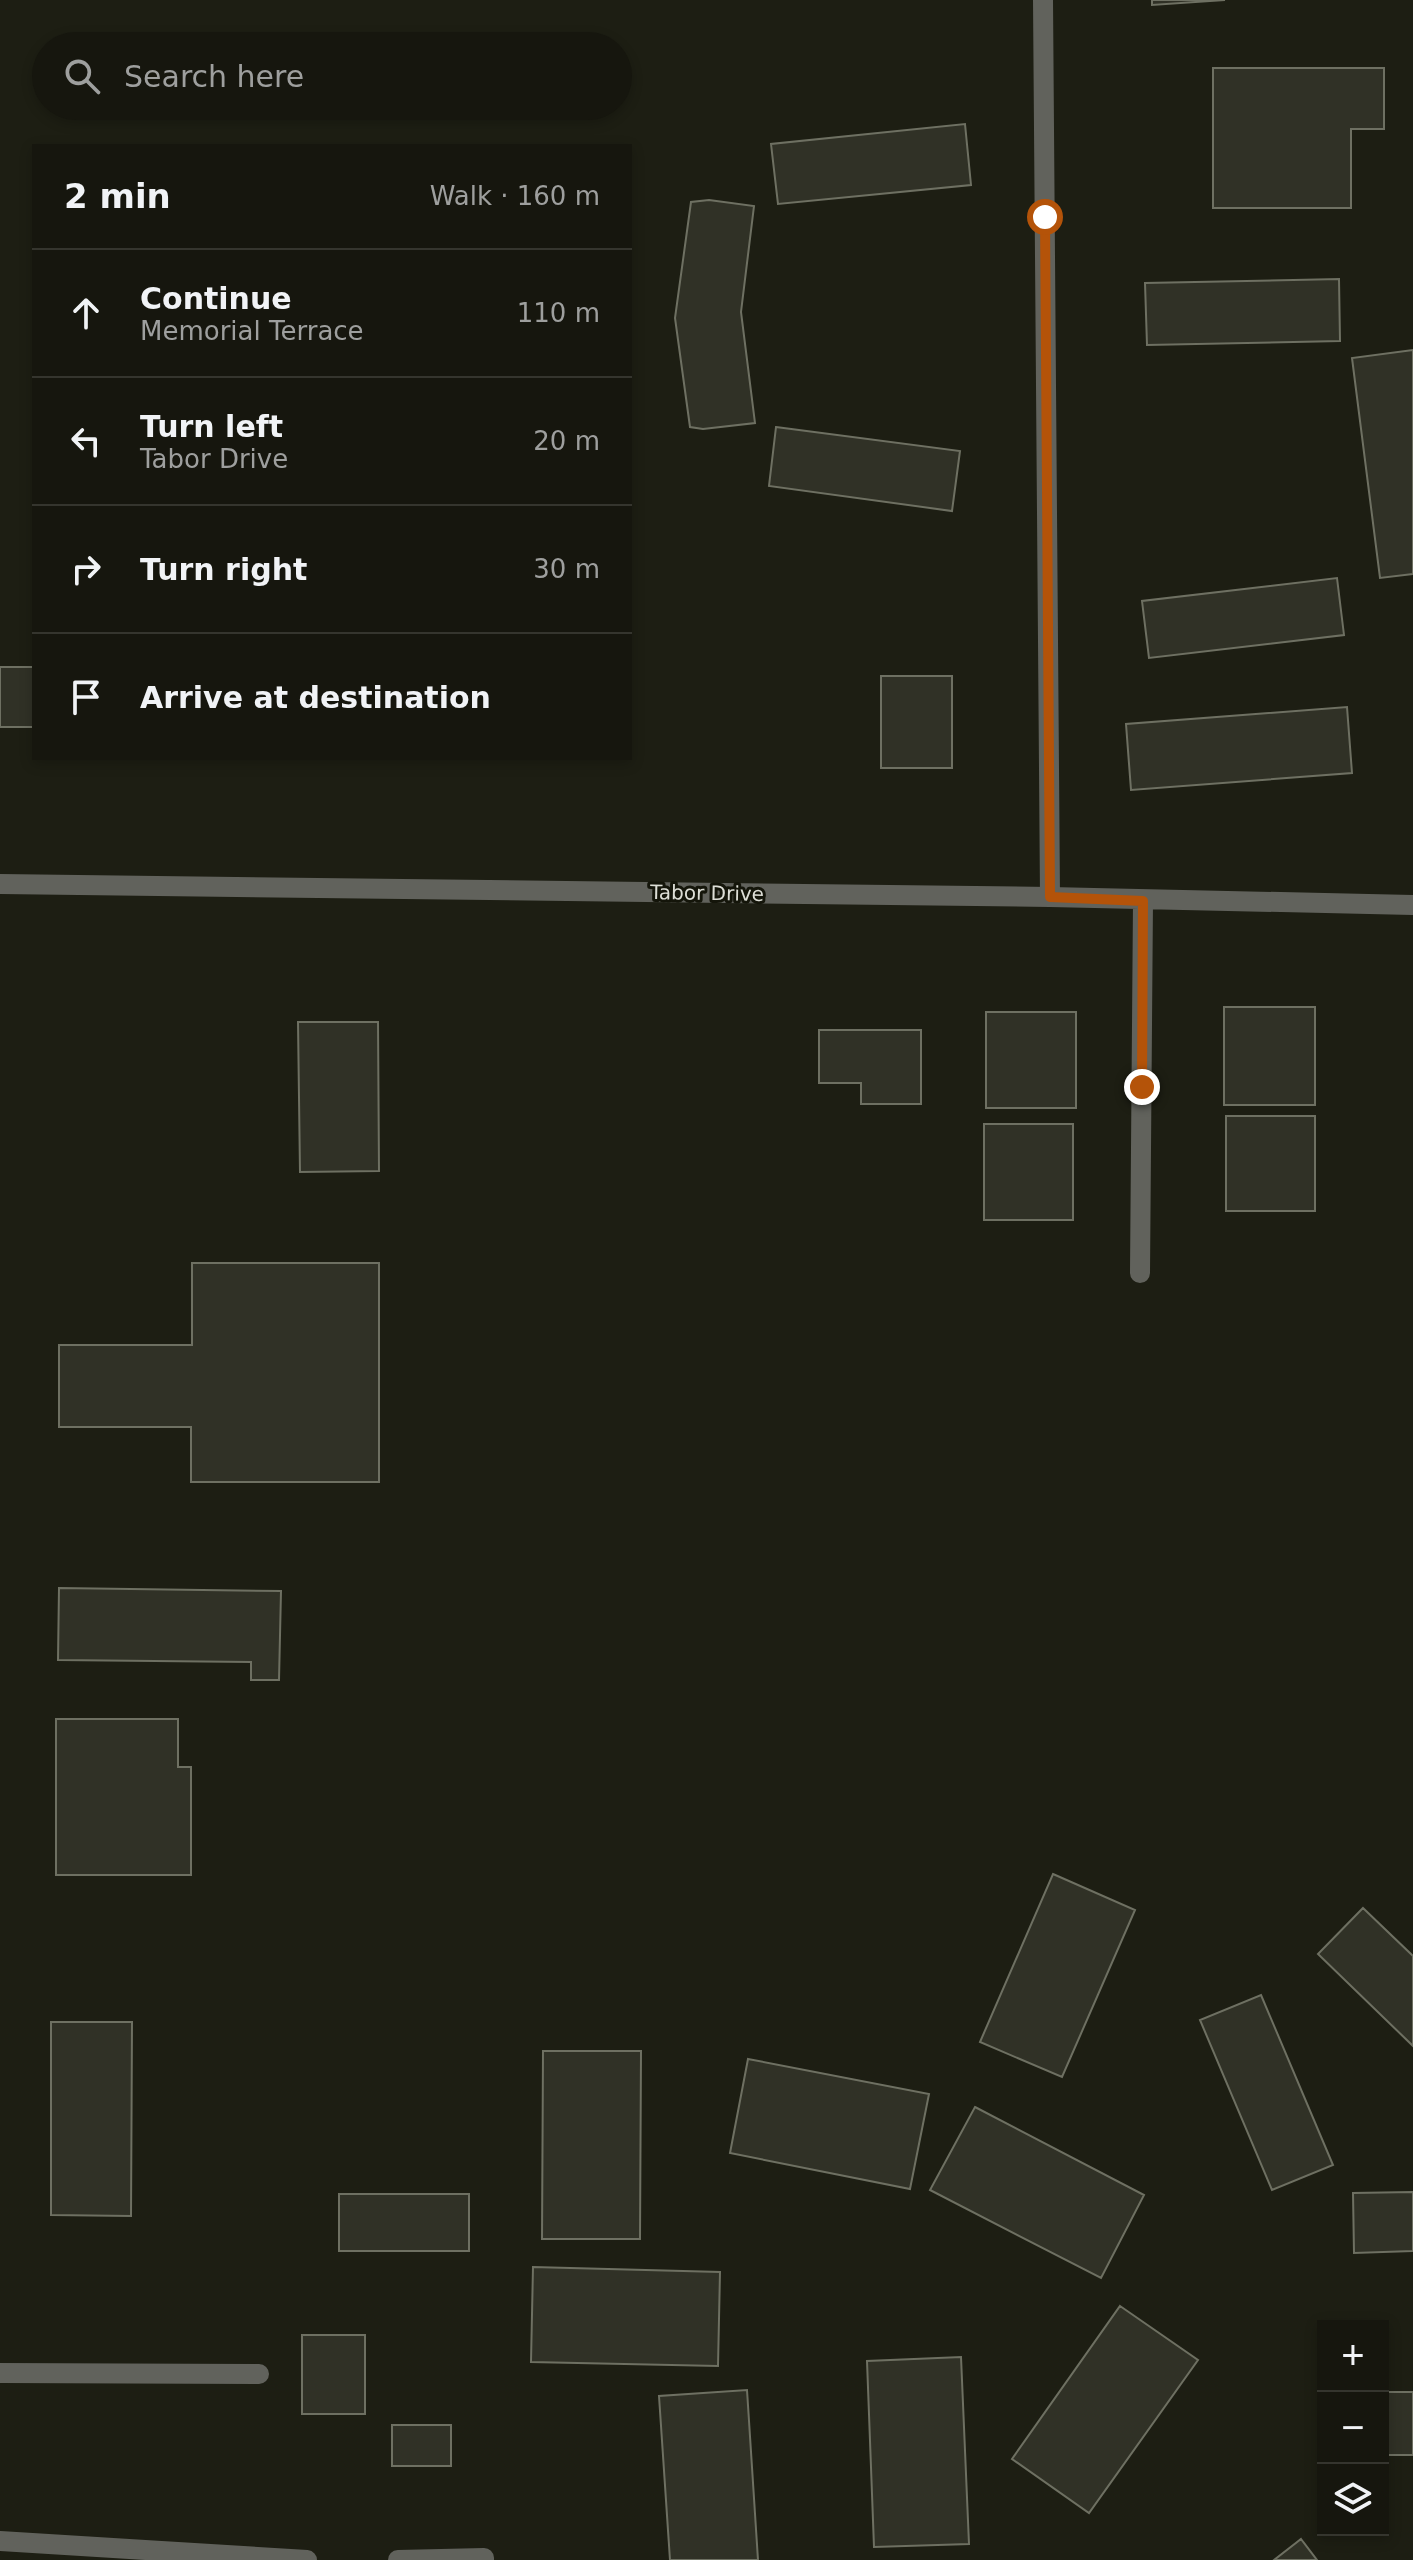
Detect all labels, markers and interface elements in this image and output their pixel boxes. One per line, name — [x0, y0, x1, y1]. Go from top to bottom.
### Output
search box — [32, 32, 632, 120]
icon: search — [60, 54, 104, 98]
text: Search here — [124, 59, 304, 94]
text: 2 min — [64, 176, 171, 216]
text: Walk · 160 m — [430, 181, 600, 211]
route start — [1027, 199, 1063, 235]
text: Continue — [140, 281, 292, 316]
icon: ahead — [64, 291, 108, 335]
text: 110 m — [517, 298, 600, 328]
text: Memorial Terrace — [140, 316, 364, 346]
text: Turn left — [140, 409, 283, 444]
icon: left — [64, 419, 108, 463]
text: 20 m — [533, 426, 600, 456]
text: Tabor Drive — [140, 444, 288, 474]
icon: right — [64, 547, 108, 591]
text: Turn right — [140, 552, 307, 587]
text: 30 m — [533, 554, 600, 584]
icon: arrive — [64, 675, 108, 719]
text: Arrive at destination — [140, 680, 491, 715]
street label: Tabor Drive — [649, 880, 764, 906]
route end — [1124, 1069, 1160, 1105]
map controls — [1317, 2320, 1389, 2536]
button: + — [1317, 2320, 1389, 2392]
button: − — [1317, 2392, 1389, 2464]
button: layers — [1317, 2464, 1389, 2536]

